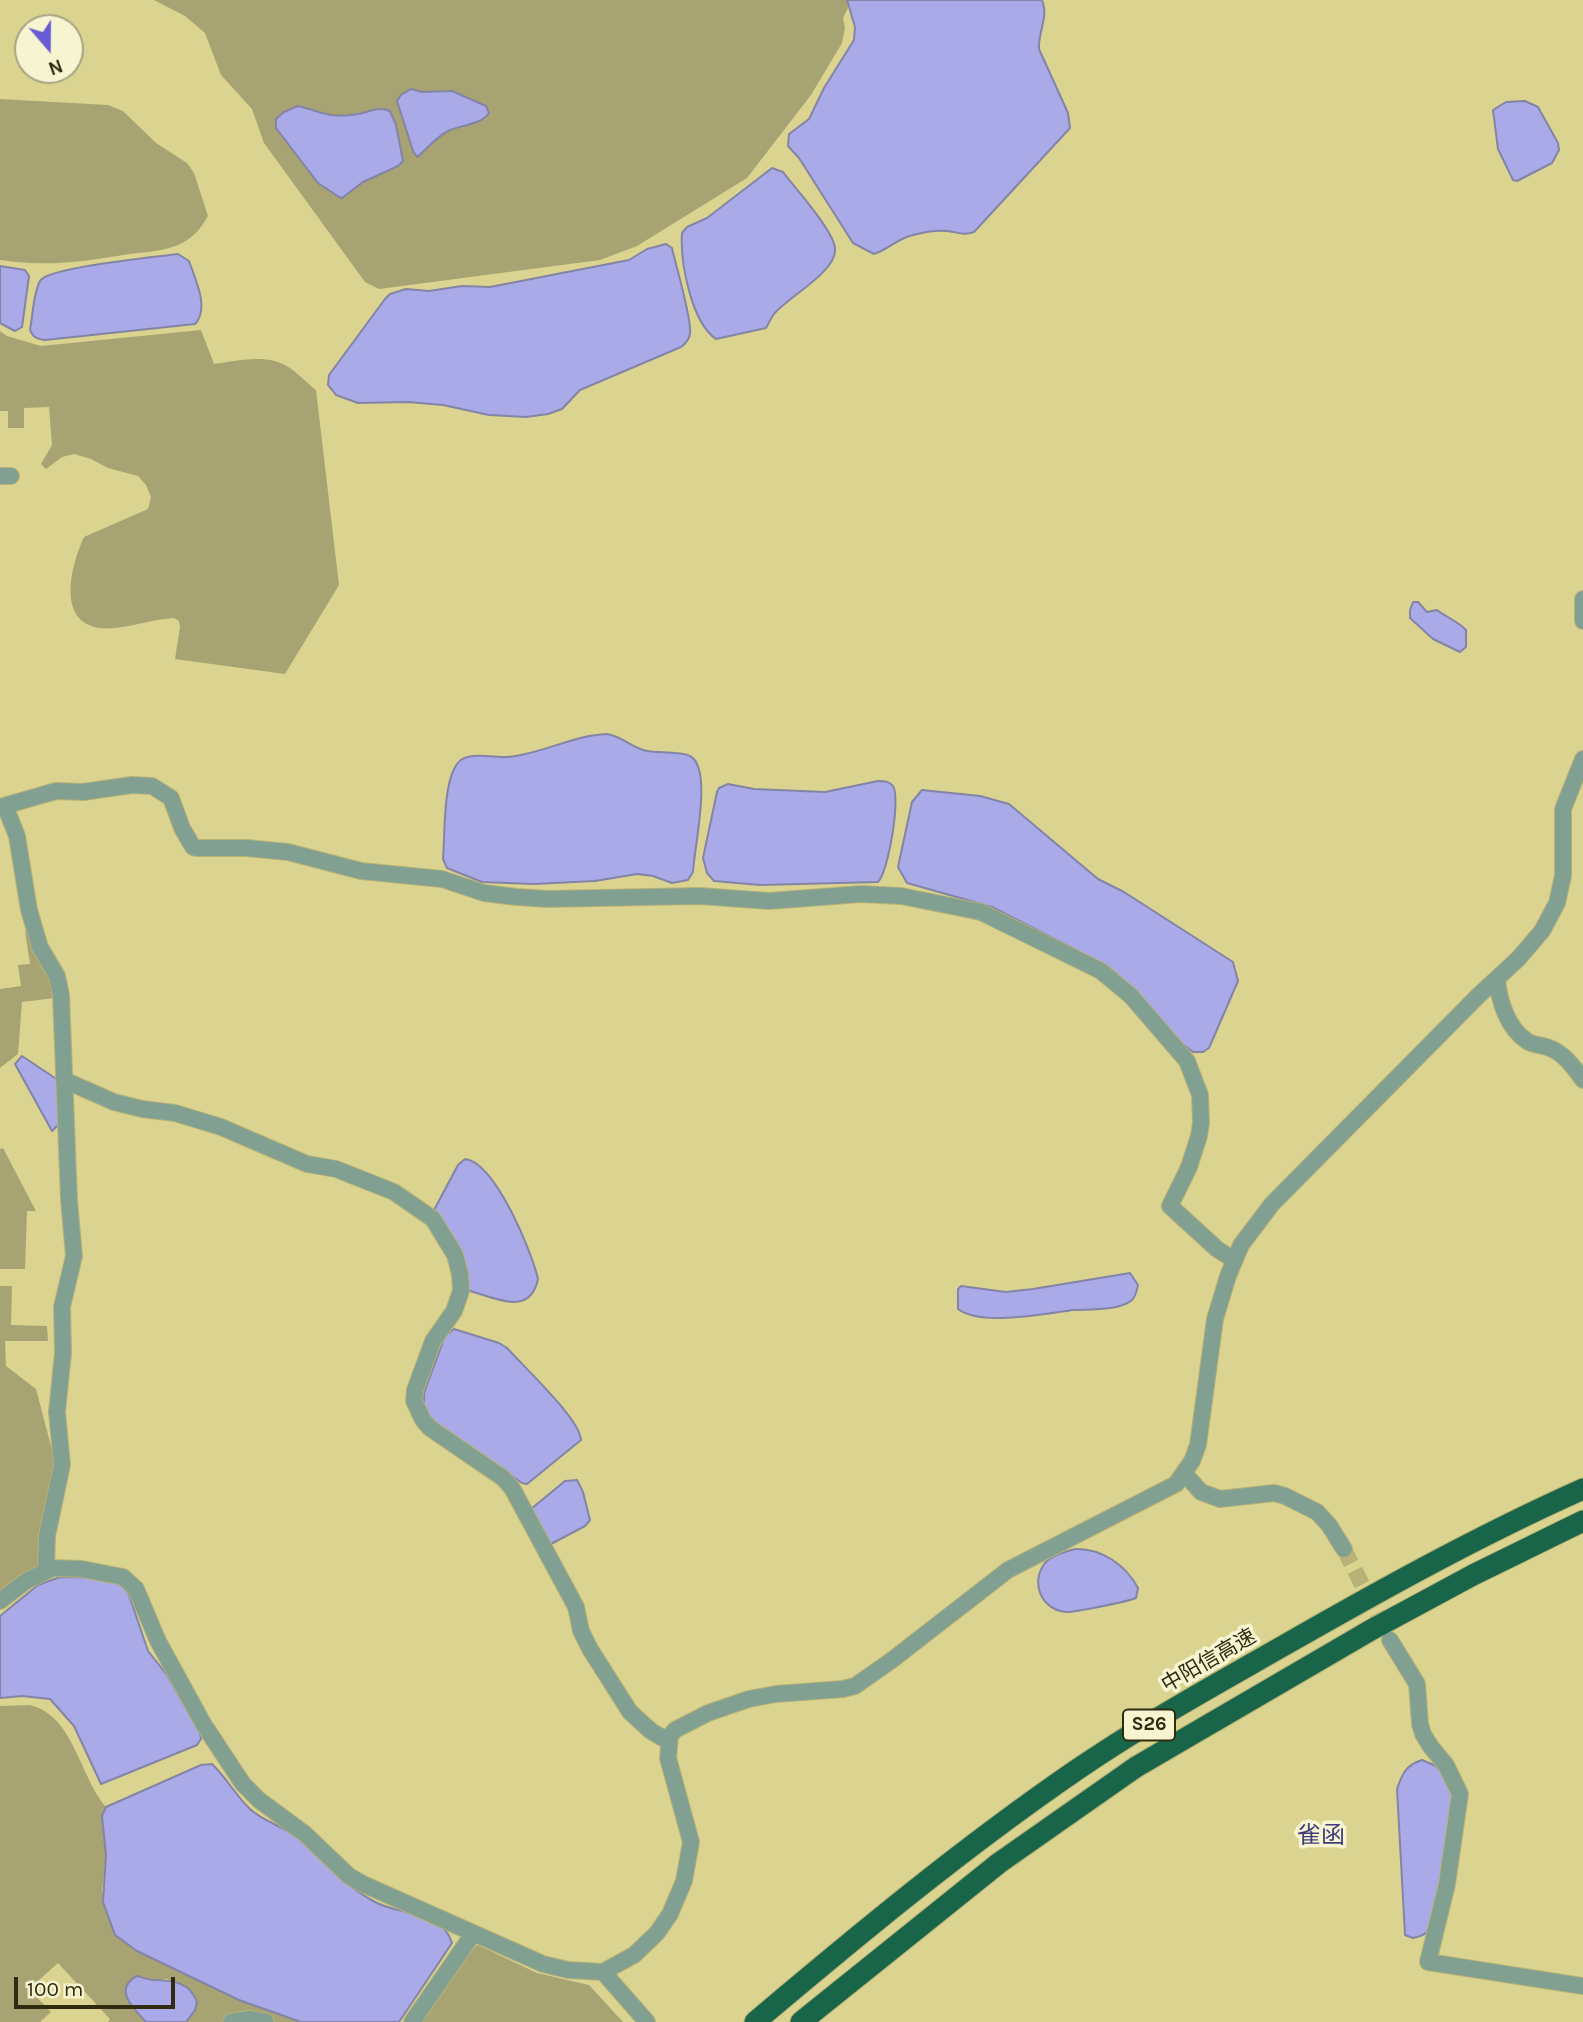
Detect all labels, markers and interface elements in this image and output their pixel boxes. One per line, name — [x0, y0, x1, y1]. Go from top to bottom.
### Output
north arrow — [14, 14, 84, 84]
text: N — [45, 54, 66, 80]
street label: 中阳信高速 — [1157, 1624, 1261, 1698]
road number: S26 — [1123, 1709, 1175, 1740]
district label: 雀函 — [1297, 1822, 1345, 1850]
scale bar — [18, 1962, 178, 2006]
text: 100 m — [27, 1977, 84, 2001]

